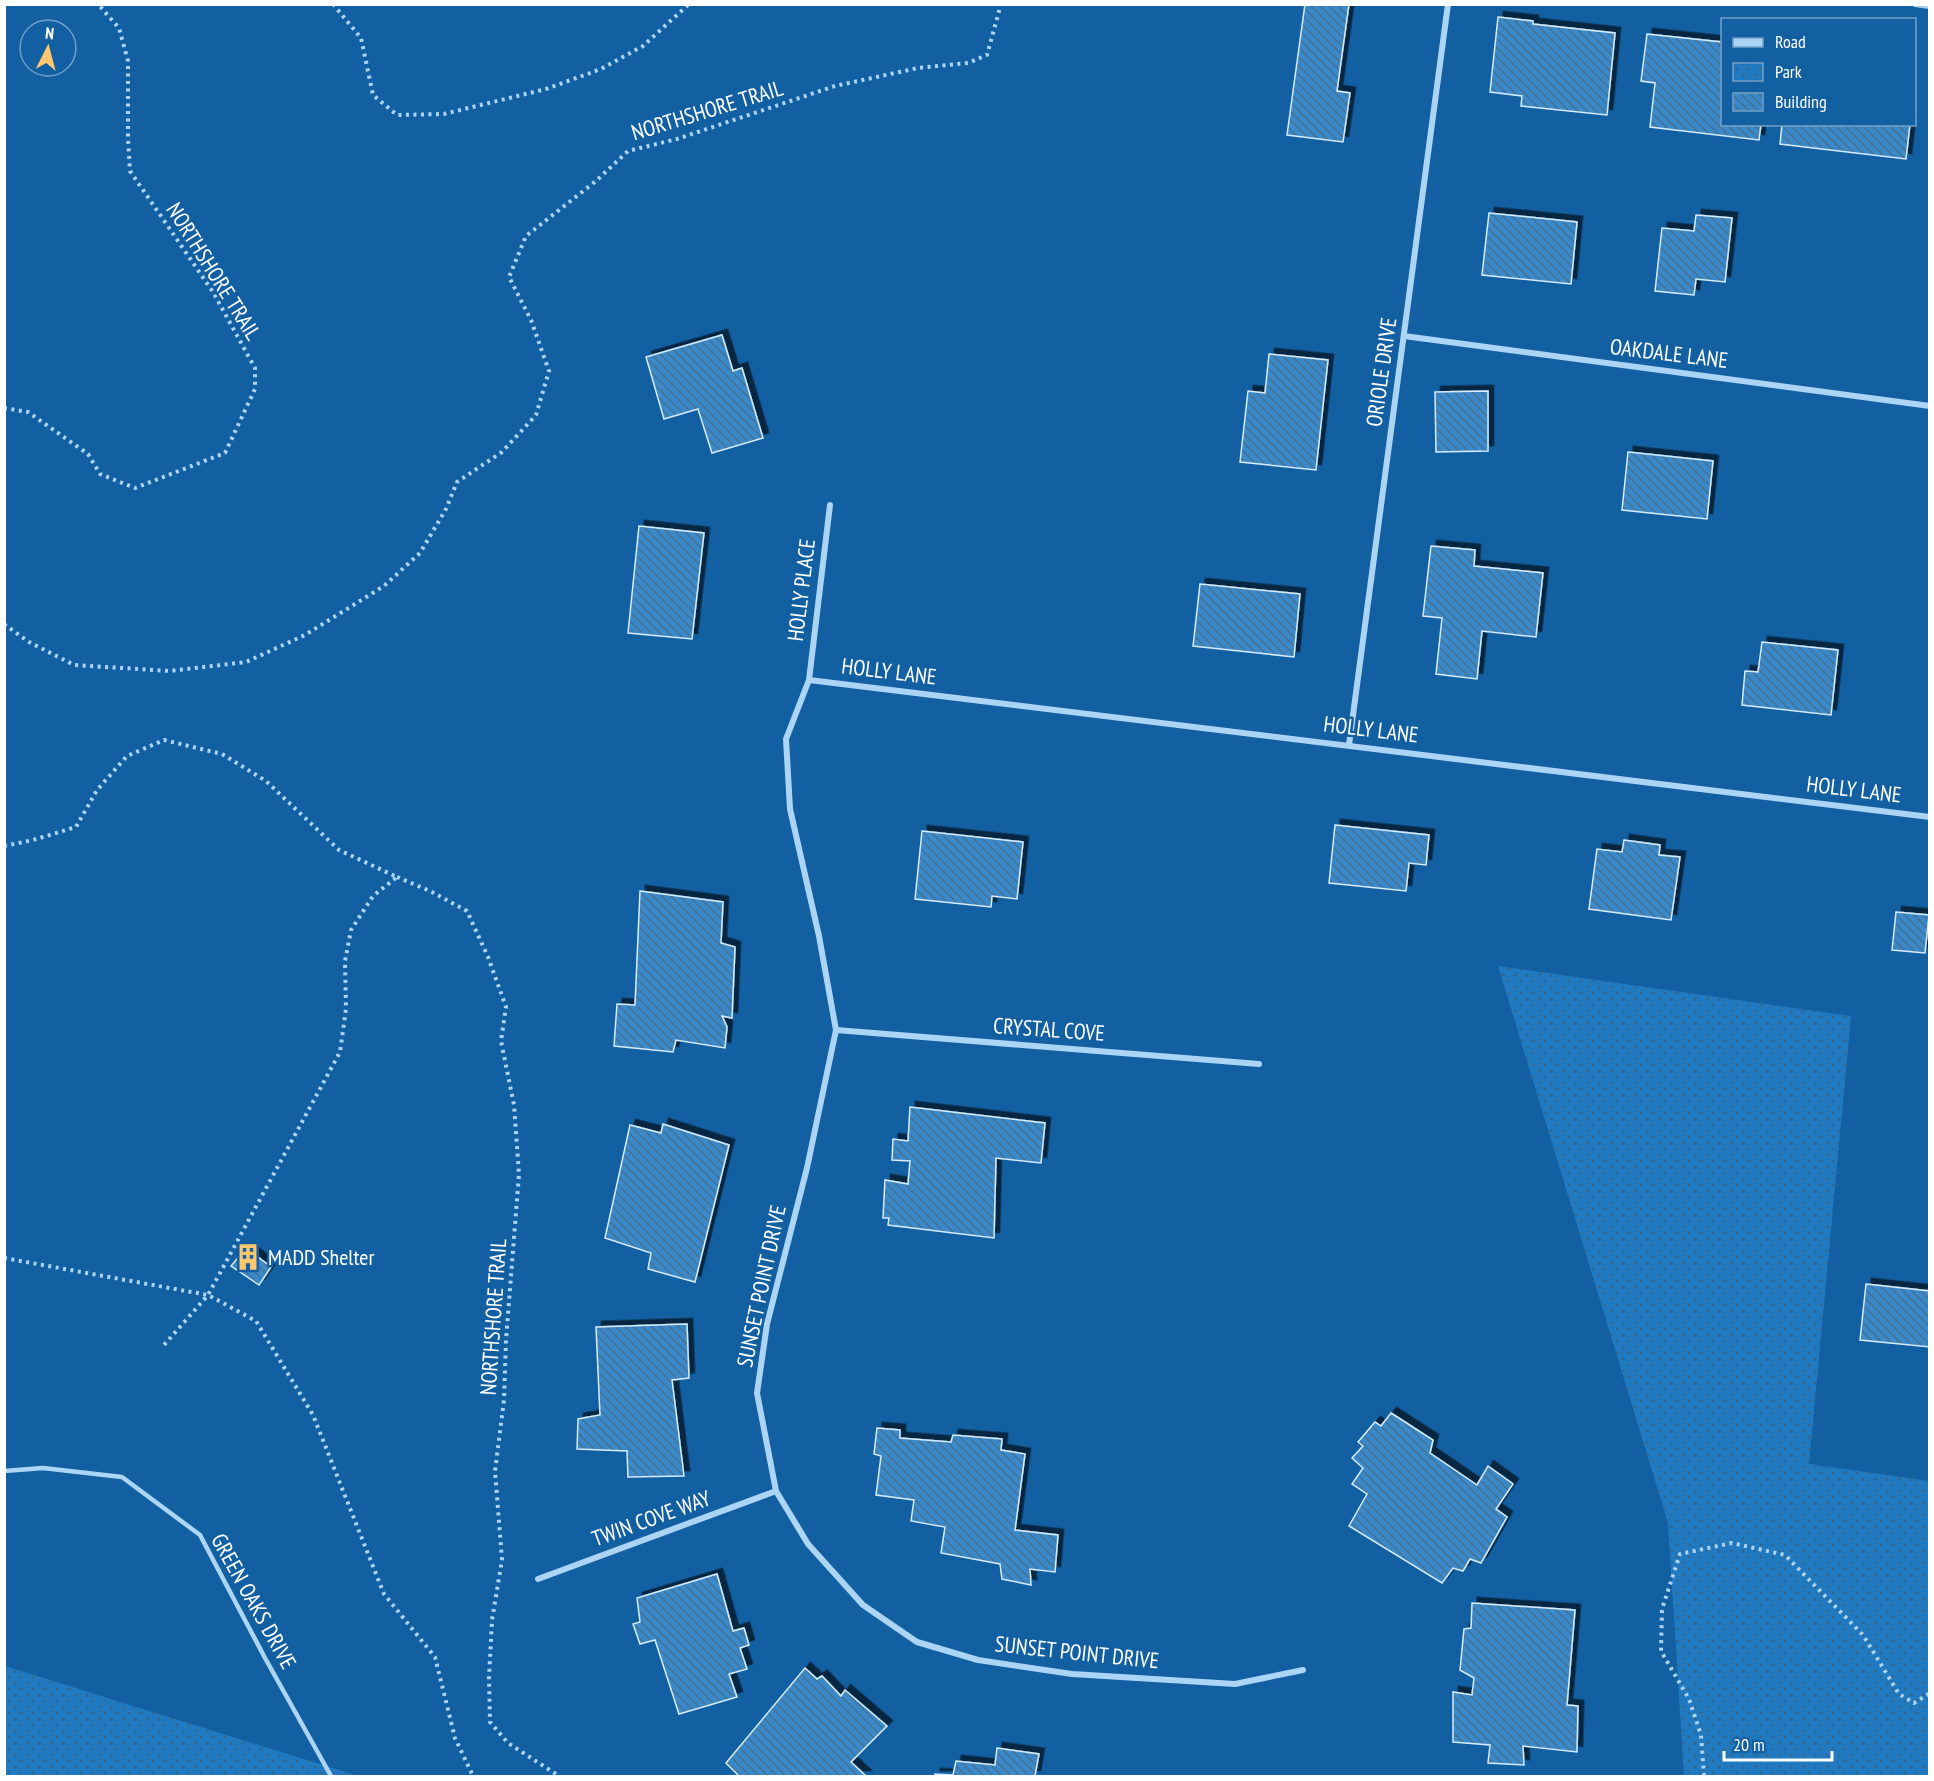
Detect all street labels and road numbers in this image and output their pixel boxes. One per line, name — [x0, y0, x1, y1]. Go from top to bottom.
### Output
street label: NORTHSHORE TRAIL — [628, 74, 786, 146]
street label: NORTHSHORE TRAIL — [161, 197, 267, 345]
street label: ORIOLE DRIVE — [1359, 316, 1403, 428]
street label: OAKDALE LANE — [1608, 332, 1730, 374]
street label: HOLLY PLACE — [781, 537, 821, 643]
street label: HOLLY LANE — [840, 651, 938, 691]
street label: HOLLY LANE — [1322, 709, 1420, 749]
street label: HOLLY LANE — [1805, 769, 1903, 809]
street label: CRYSTAL COVE — [992, 1011, 1106, 1047]
street label: SUNSET POINT DRIVE — [730, 1203, 792, 1369]
street label: NORTHSHORE TRAIL — [474, 1238, 512, 1396]
street label: TWIN COVE WAY — [588, 1484, 714, 1552]
street label: GREEN OAKS DRIVE — [205, 1528, 303, 1674]
street label: SUNSET POINT DRIVE — [994, 1629, 1160, 1675]

